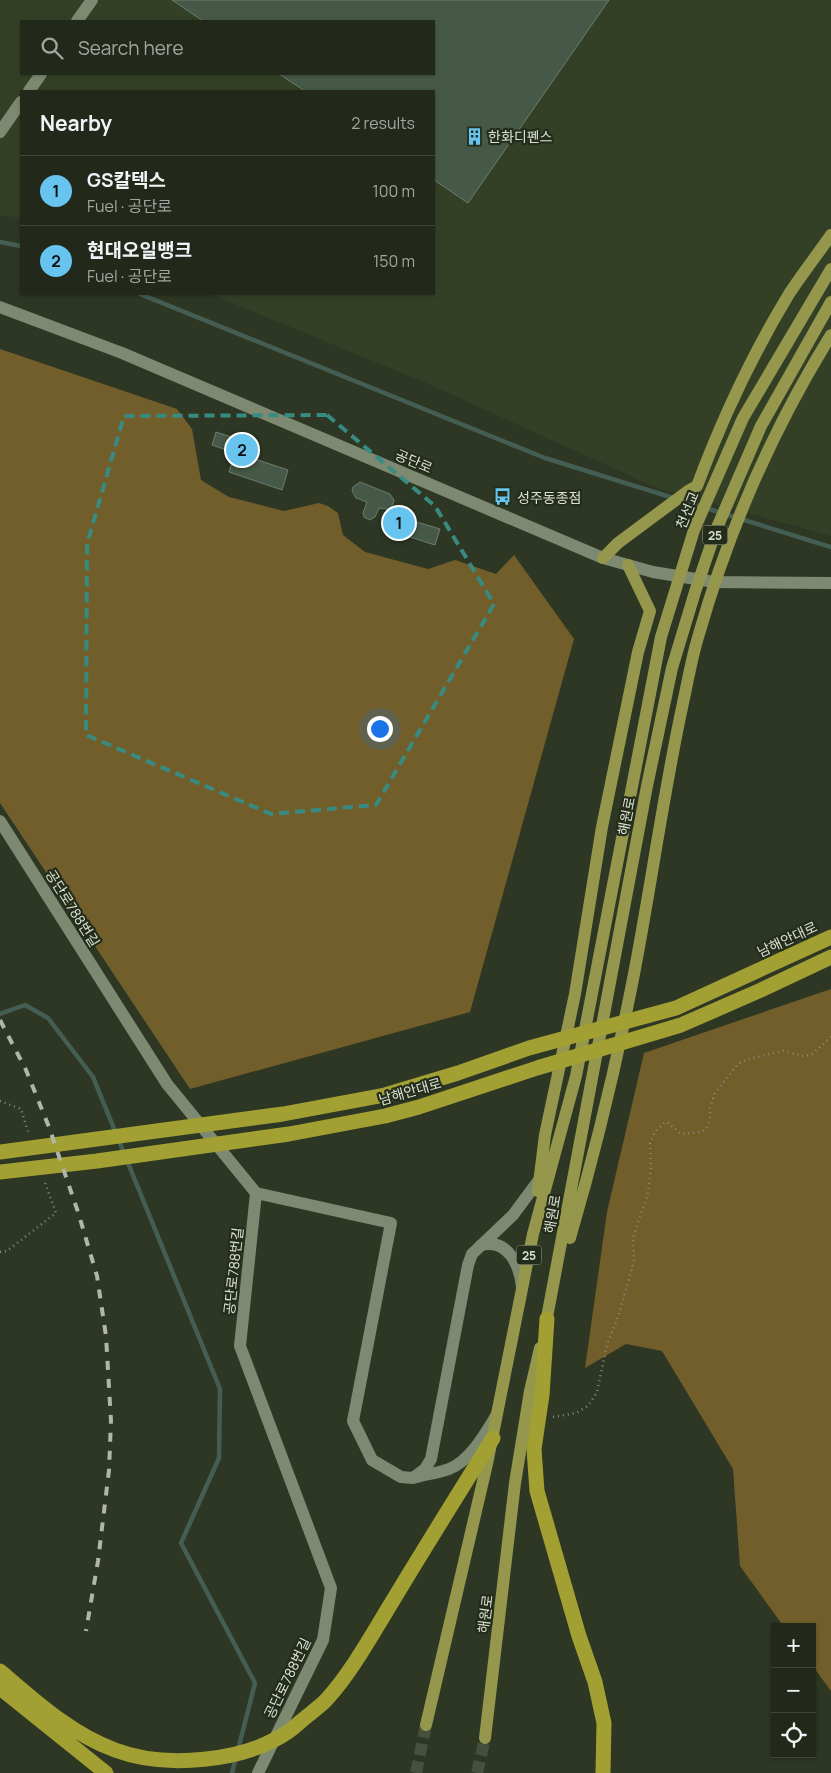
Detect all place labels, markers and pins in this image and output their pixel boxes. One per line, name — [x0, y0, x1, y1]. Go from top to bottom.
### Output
building icon: 한화디펜스 — [464, 126, 484, 146]
place label: 한화디펜스 — [488, 127, 553, 146]
pin: 2 — [226, 431, 258, 469]
bus stop icon: 성주동종점 — [493, 487, 513, 507]
place label: 성주동종점 — [517, 488, 581, 507]
pin: 1 — [383, 504, 415, 542]

